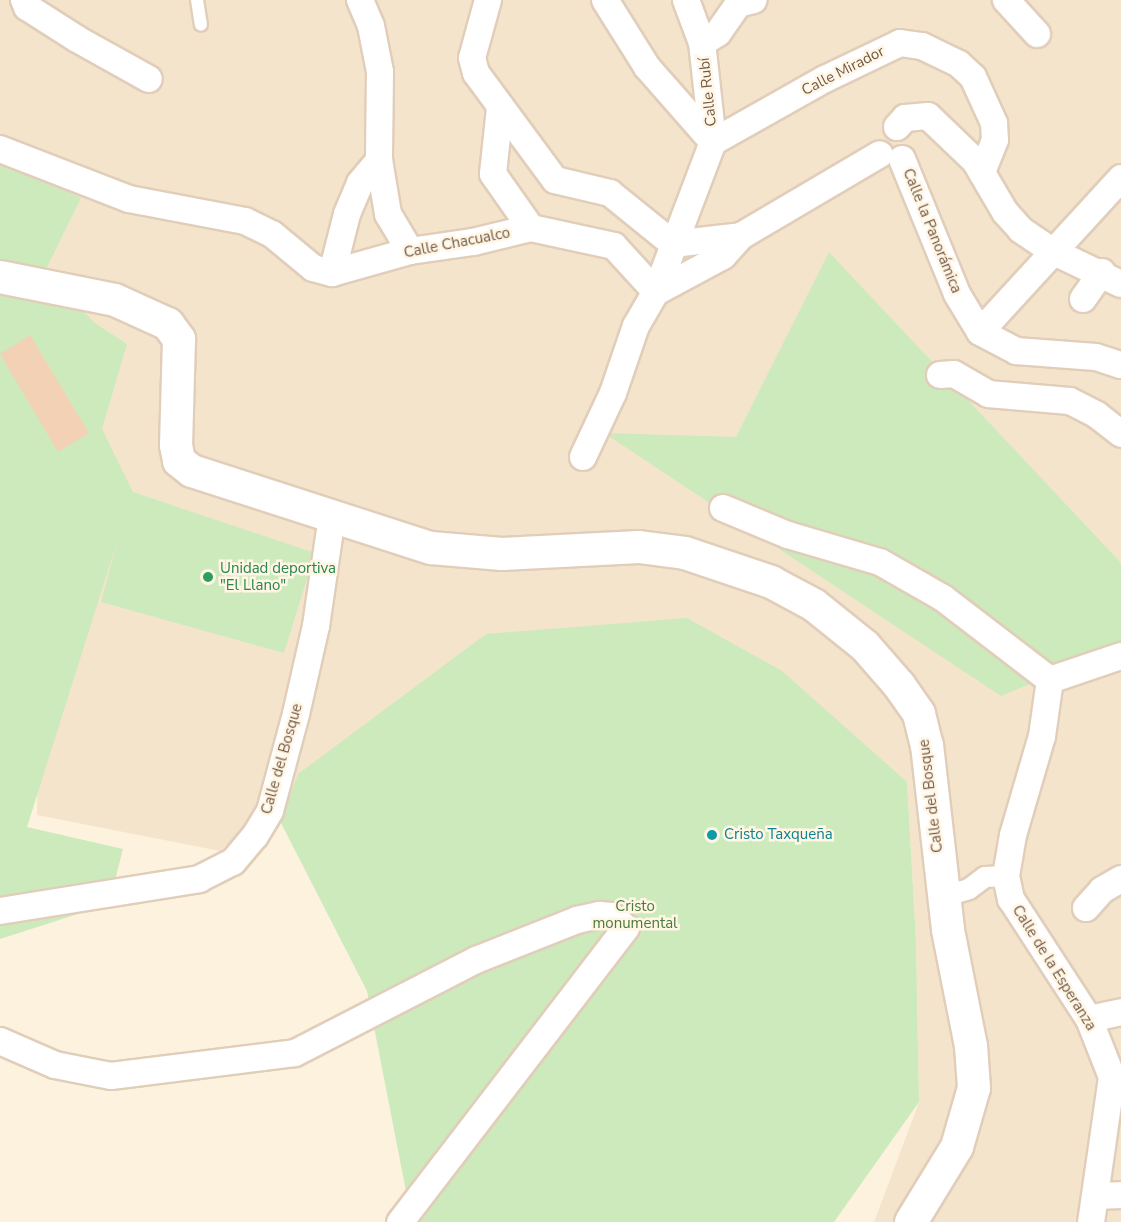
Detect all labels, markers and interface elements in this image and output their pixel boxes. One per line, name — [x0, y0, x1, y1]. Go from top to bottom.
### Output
street label: Calle Mirador — [799, 42, 887, 100]
street label: Calle Rubí — [695, 57, 721, 127]
street label: Calle la Panorámica — [899, 166, 965, 296]
street label: Calle Chacualco — [402, 224, 512, 262]
place label: Unidad deportiva "El Llano" — [220, 559, 336, 594]
marker: Unidad deportiva "El Llano" — [201, 570, 215, 584]
street label: Calle del Bosque — [258, 702, 306, 816]
street label: Calle del Bosque — [915, 738, 947, 854]
place label: Cristo Taxqueña — [724, 826, 833, 844]
marker: Cristo Taxqueña — [705, 828, 719, 842]
park label: Cristo monumental — [592, 897, 678, 932]
street label: Calle de la Esperanza — [1008, 902, 1100, 1034]

